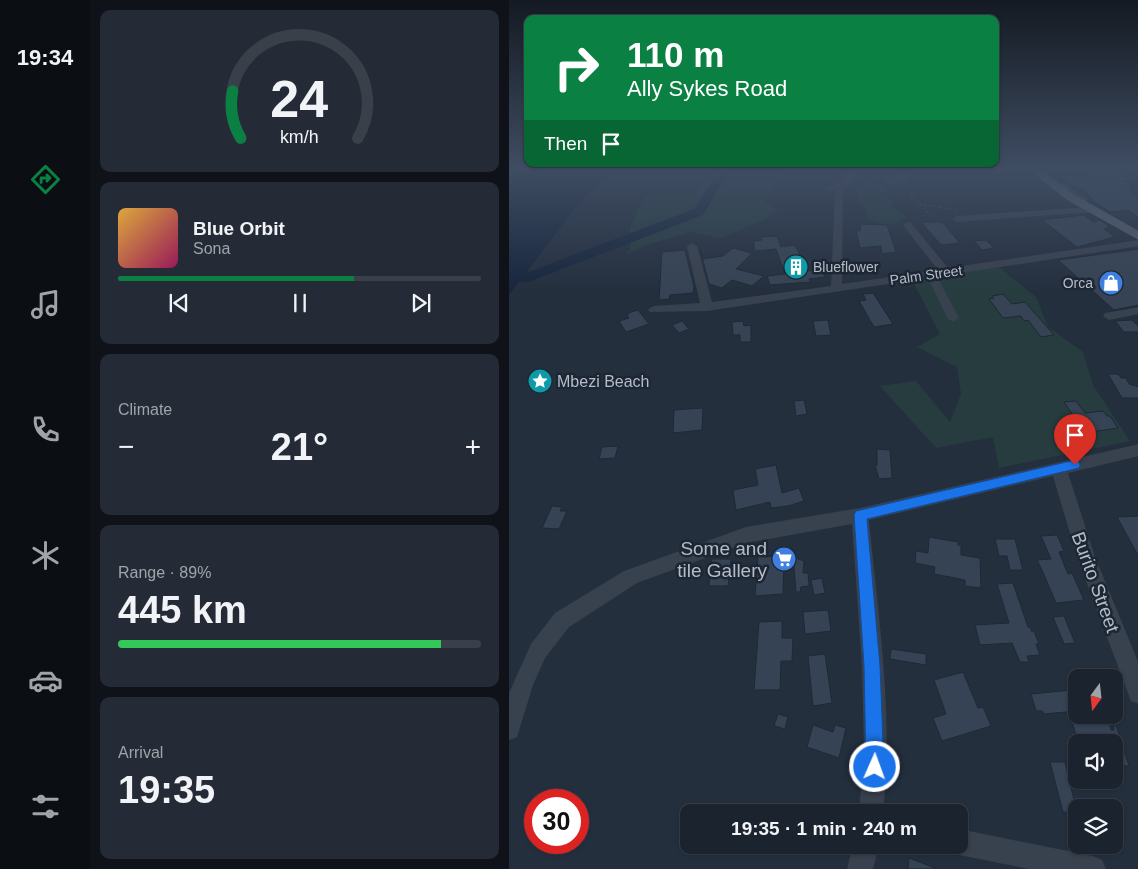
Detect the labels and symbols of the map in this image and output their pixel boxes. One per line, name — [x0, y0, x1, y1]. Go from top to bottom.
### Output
building icon: Blueflower — [783, 254, 809, 280]
place label: Blueflower — [813, 259, 879, 275]
street label: Palm Street — [889, 262, 963, 288]
shop icon: Orca — [1098, 270, 1124, 296]
place label: Orca — [1063, 275, 1093, 291]
place icon: Mbezi Beach — [527, 368, 553, 394]
place label: Mbezi Beach — [557, 373, 650, 390]
pin — [1054, 414, 1096, 465]
street label: Burito Street — [1068, 529, 1124, 636]
place label: Some and tile Gallery — [677, 538, 767, 581]
supermarket icon: Some and tile Gallery — [771, 546, 797, 572]
north arrow — [1068, 669, 1123, 724]
position arrow — [848, 740, 900, 792]
speed limit sign: 30 — [524, 789, 589, 854]

